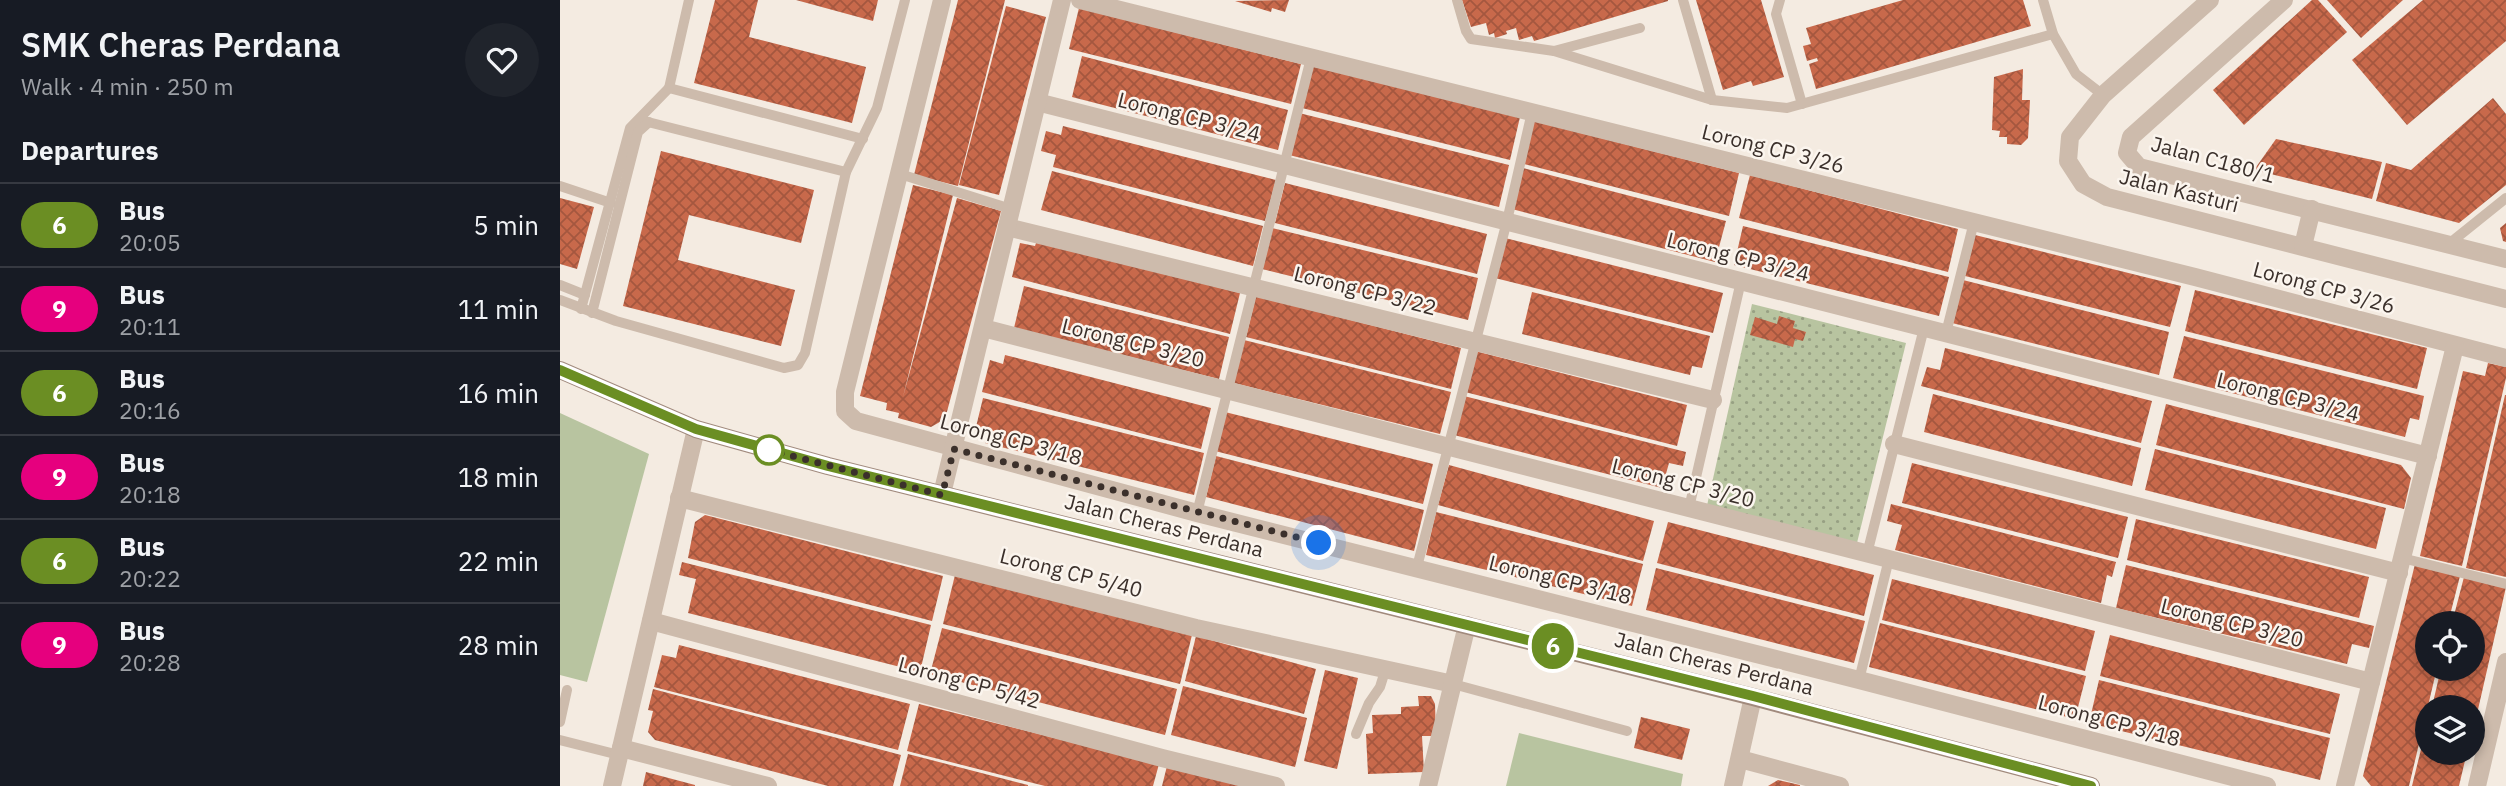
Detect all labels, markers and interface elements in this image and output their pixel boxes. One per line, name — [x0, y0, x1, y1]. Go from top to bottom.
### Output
text: SMK Cheras Perdana — [21, 23, 340, 66]
button: heart — [465, 23, 539, 97]
text: Walk · 4 min · 250 m — [21, 71, 234, 101]
street label: Lorong CP 3/24 — [1115, 85, 1263, 147]
street label: Lorong CP 3/26 — [1699, 117, 1847, 179]
street label: Jalan C180/1 — [2148, 129, 2278, 189]
text: Departures — [21, 133, 159, 167]
street label: Jalan Kasturi — [2117, 162, 2242, 218]
text: Bus — [119, 193, 165, 227]
text: 5 min — [473, 208, 539, 242]
text: 6 — [52, 209, 67, 241]
street label: Lorong CP 3/24 — [1664, 225, 1812, 287]
text: 20:05 — [119, 227, 181, 257]
street label: Lorong CP 3/26 — [2250, 255, 2398, 319]
street label: Lorong CP 3/22 — [1291, 259, 1439, 321]
text: Bus — [119, 277, 165, 311]
text: 11 min — [458, 292, 539, 326]
text: 9 — [52, 293, 67, 325]
text: 20:11 — [119, 311, 181, 341]
street label: Lorong CP 3/20 — [1059, 311, 1207, 373]
text: Bus — [119, 361, 165, 395]
street label: Lorong CP 3/24 — [2214, 365, 2362, 427]
text: 16 min — [458, 376, 539, 410]
text: 6 — [52, 377, 67, 409]
text: 20:16 — [119, 395, 181, 425]
street label: Lorong CP 3/18 — [937, 407, 1085, 471]
unlabelled marker — [754, 435, 784, 465]
text: Bus — [119, 445, 165, 479]
street label: Lorong CP 3/20 — [1609, 451, 1757, 513]
text: 18 min — [458, 460, 539, 494]
text: 9 — [52, 461, 67, 493]
text: 20:18 — [119, 479, 181, 509]
street label: Jalan Cheras Perdana — [1062, 487, 1267, 563]
your location — [1301, 525, 1336, 560]
text: Bus — [119, 529, 165, 563]
street label: Lorong CP 5/40 — [997, 541, 1145, 603]
text: 22 min — [458, 544, 539, 578]
text: 6 — [52, 545, 67, 577]
street label: Lorong CP 3/18 — [1486, 548, 1634, 610]
text: 20:22 — [119, 563, 181, 593]
street label: Lorong CP 3/20 — [2158, 591, 2306, 653]
map controls — [2415, 611, 2485, 765]
button: locate — [2415, 611, 2485, 681]
text: Bus — [119, 613, 165, 647]
line badge: 6 — [1530, 623, 1576, 669]
street label: Jalan Cheras Perdana — [1612, 625, 1817, 701]
text: 28 min — [458, 628, 539, 662]
text: 9 — [52, 629, 67, 661]
text: 6 — [1546, 630, 1560, 662]
text: 20:28 — [119, 647, 181, 677]
street label: Lorong CP 5/42 — [895, 650, 1043, 714]
street label: Lorong CP 3/18 — [2035, 688, 2183, 752]
button: layers — [2415, 695, 2485, 765]

